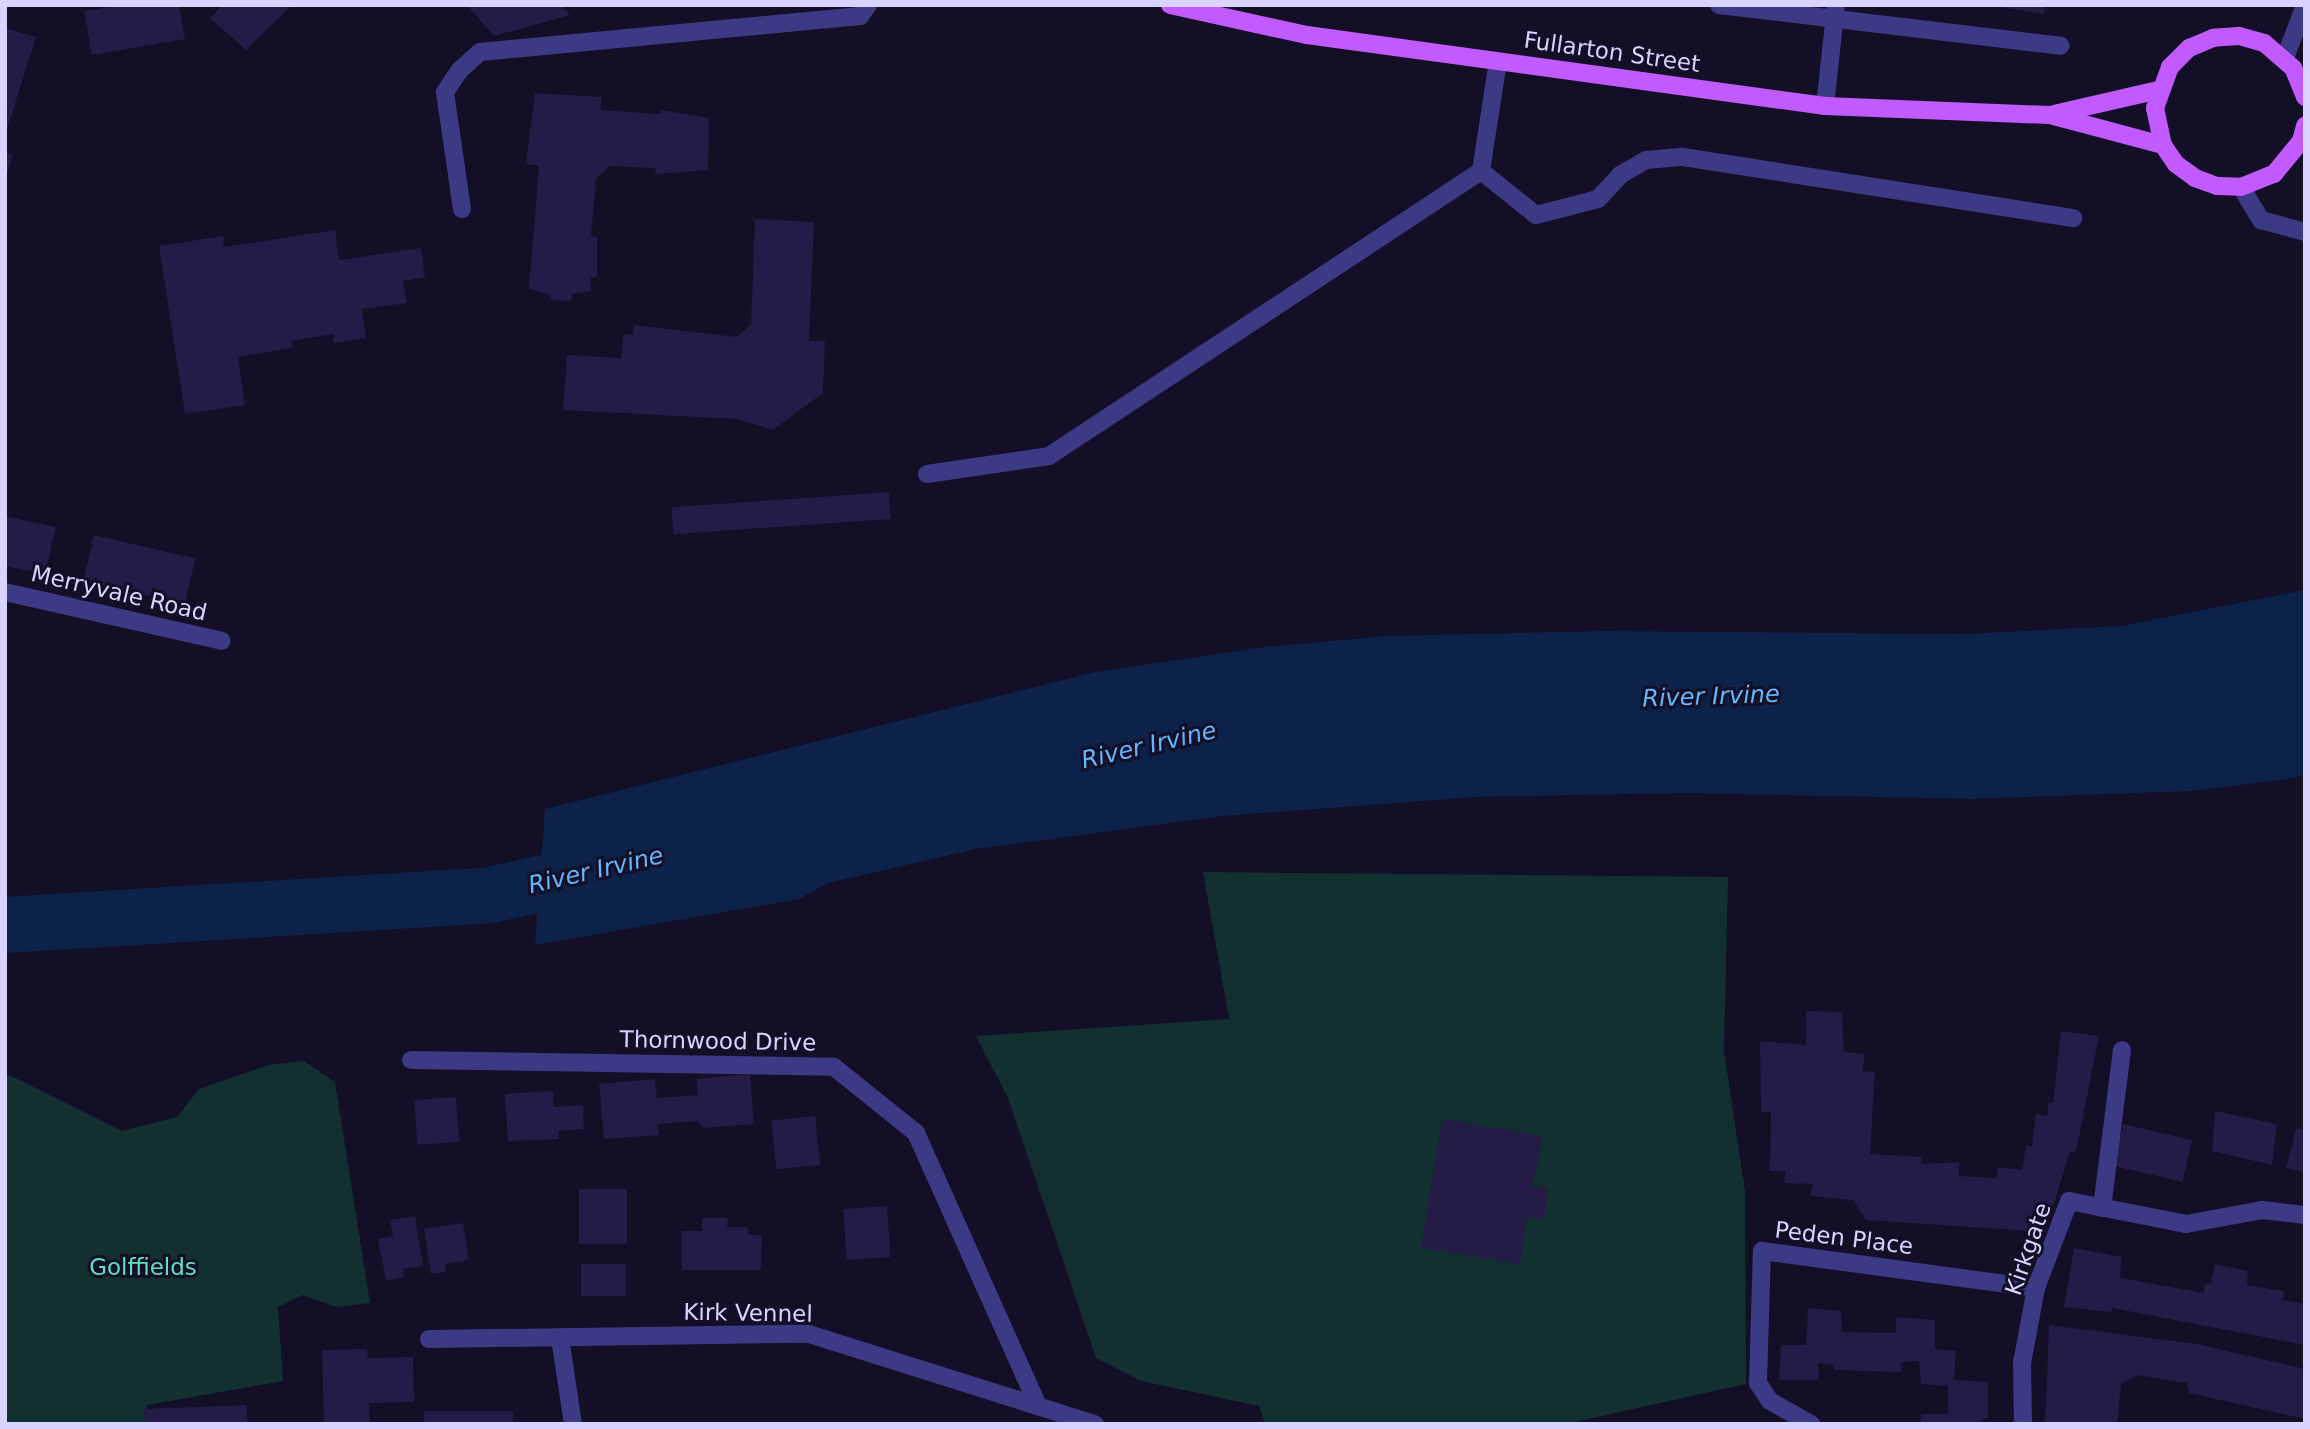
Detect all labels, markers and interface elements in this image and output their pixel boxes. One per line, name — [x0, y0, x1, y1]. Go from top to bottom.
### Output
street label: Fullarton Street — [1522, 26, 1702, 78]
street label: Merryvale Road — [29, 559, 209, 627]
water label: River Irvine — [1642, 680, 1780, 714]
water label: River Irvine — [1079, 716, 1219, 776]
water label: River Irvine — [526, 841, 666, 901]
street label: Thornwood Drive — [620, 1025, 816, 1057]
street label: Kirkgate — [1999, 1199, 2057, 1299]
street label: Peden Place — [1773, 1216, 1915, 1260]
park label: Golffields — [89, 1253, 197, 1281]
street label: Kirk Vennel — [683, 1298, 813, 1328]

